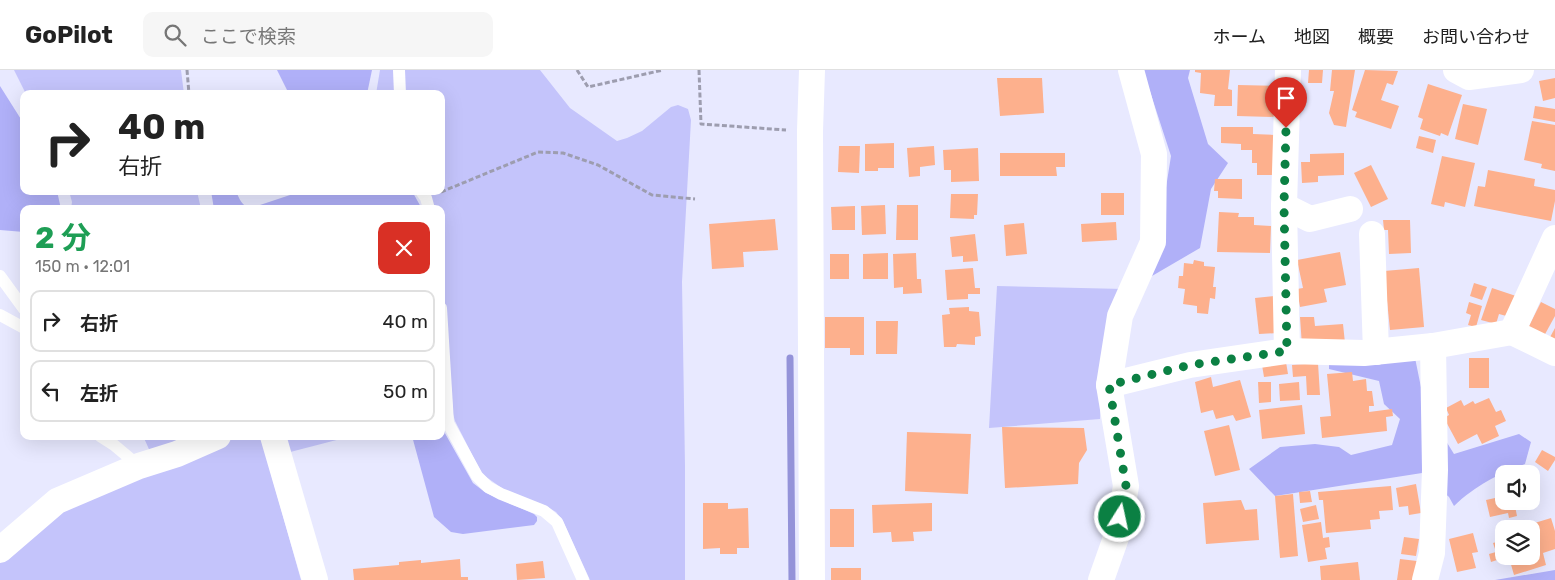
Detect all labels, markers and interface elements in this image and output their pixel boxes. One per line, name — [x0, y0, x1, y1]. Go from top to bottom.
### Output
search box — [143, 12, 493, 57]
text: GoPilot — [25, 21, 113, 49]
icon: search — [161, 21, 189, 49]
text: ここで検索 — [201, 25, 296, 48]
text: ホーム — [1213, 26, 1266, 48]
text: 地図 — [1294, 26, 1330, 48]
text: 概要 — [1358, 26, 1394, 48]
text: お問い合わせ — [1422, 26, 1530, 48]
pin — [1265, 77, 1307, 128]
icon: arrive — [1272, 84, 1300, 112]
text: 40 m — [118, 106, 205, 148]
icon: right — [35, 110, 100, 175]
text: 右折 — [118, 153, 162, 180]
text: 2 分 — [35, 220, 91, 256]
button: close — [378, 222, 430, 274]
text: 150 m · 12:01 — [35, 257, 130, 276]
icon: right — [37, 307, 65, 335]
text: 40 m — [383, 310, 428, 333]
text: 右折 — [80, 312, 118, 335]
icon: left — [37, 377, 65, 405]
text: 50 m — [383, 380, 428, 403]
text: 左折 — [80, 382, 118, 405]
map controls — [1495, 465, 1540, 565]
button: sound — [1495, 465, 1540, 510]
position arrow — [1093, 490, 1145, 542]
button: layers — [1495, 520, 1540, 565]

